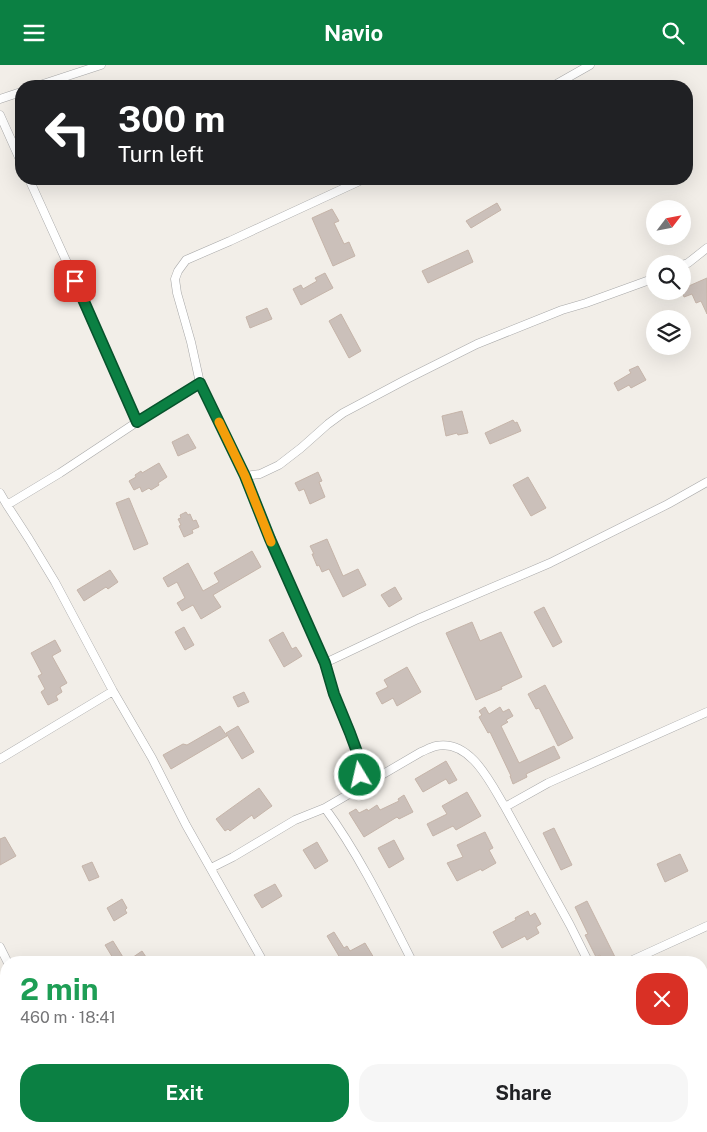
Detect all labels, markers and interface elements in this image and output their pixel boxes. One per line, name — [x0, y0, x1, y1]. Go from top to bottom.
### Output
icon: menu — [20, 19, 48, 47]
icon: search — [659, 19, 687, 47]
text: Navio — [324, 20, 383, 46]
text: 300 m — [118, 99, 225, 140]
icon: left — [35, 100, 100, 165]
text: Turn left — [118, 141, 204, 167]
north arrow — [646, 200, 691, 245]
map controls — [646, 200, 691, 355]
button: search — [646, 255, 691, 300]
pin — [54, 260, 96, 302]
icon: arrive — [61, 267, 89, 295]
button: layers — [646, 310, 691, 355]
position arrow — [333, 748, 385, 800]
text: 2 min — [20, 971, 99, 1007]
button: close — [636, 973, 688, 1025]
text: 460 m · 18:41 — [20, 1008, 116, 1027]
button: Exit — [20, 1064, 349, 1122]
button: Share — [359, 1064, 688, 1122]

